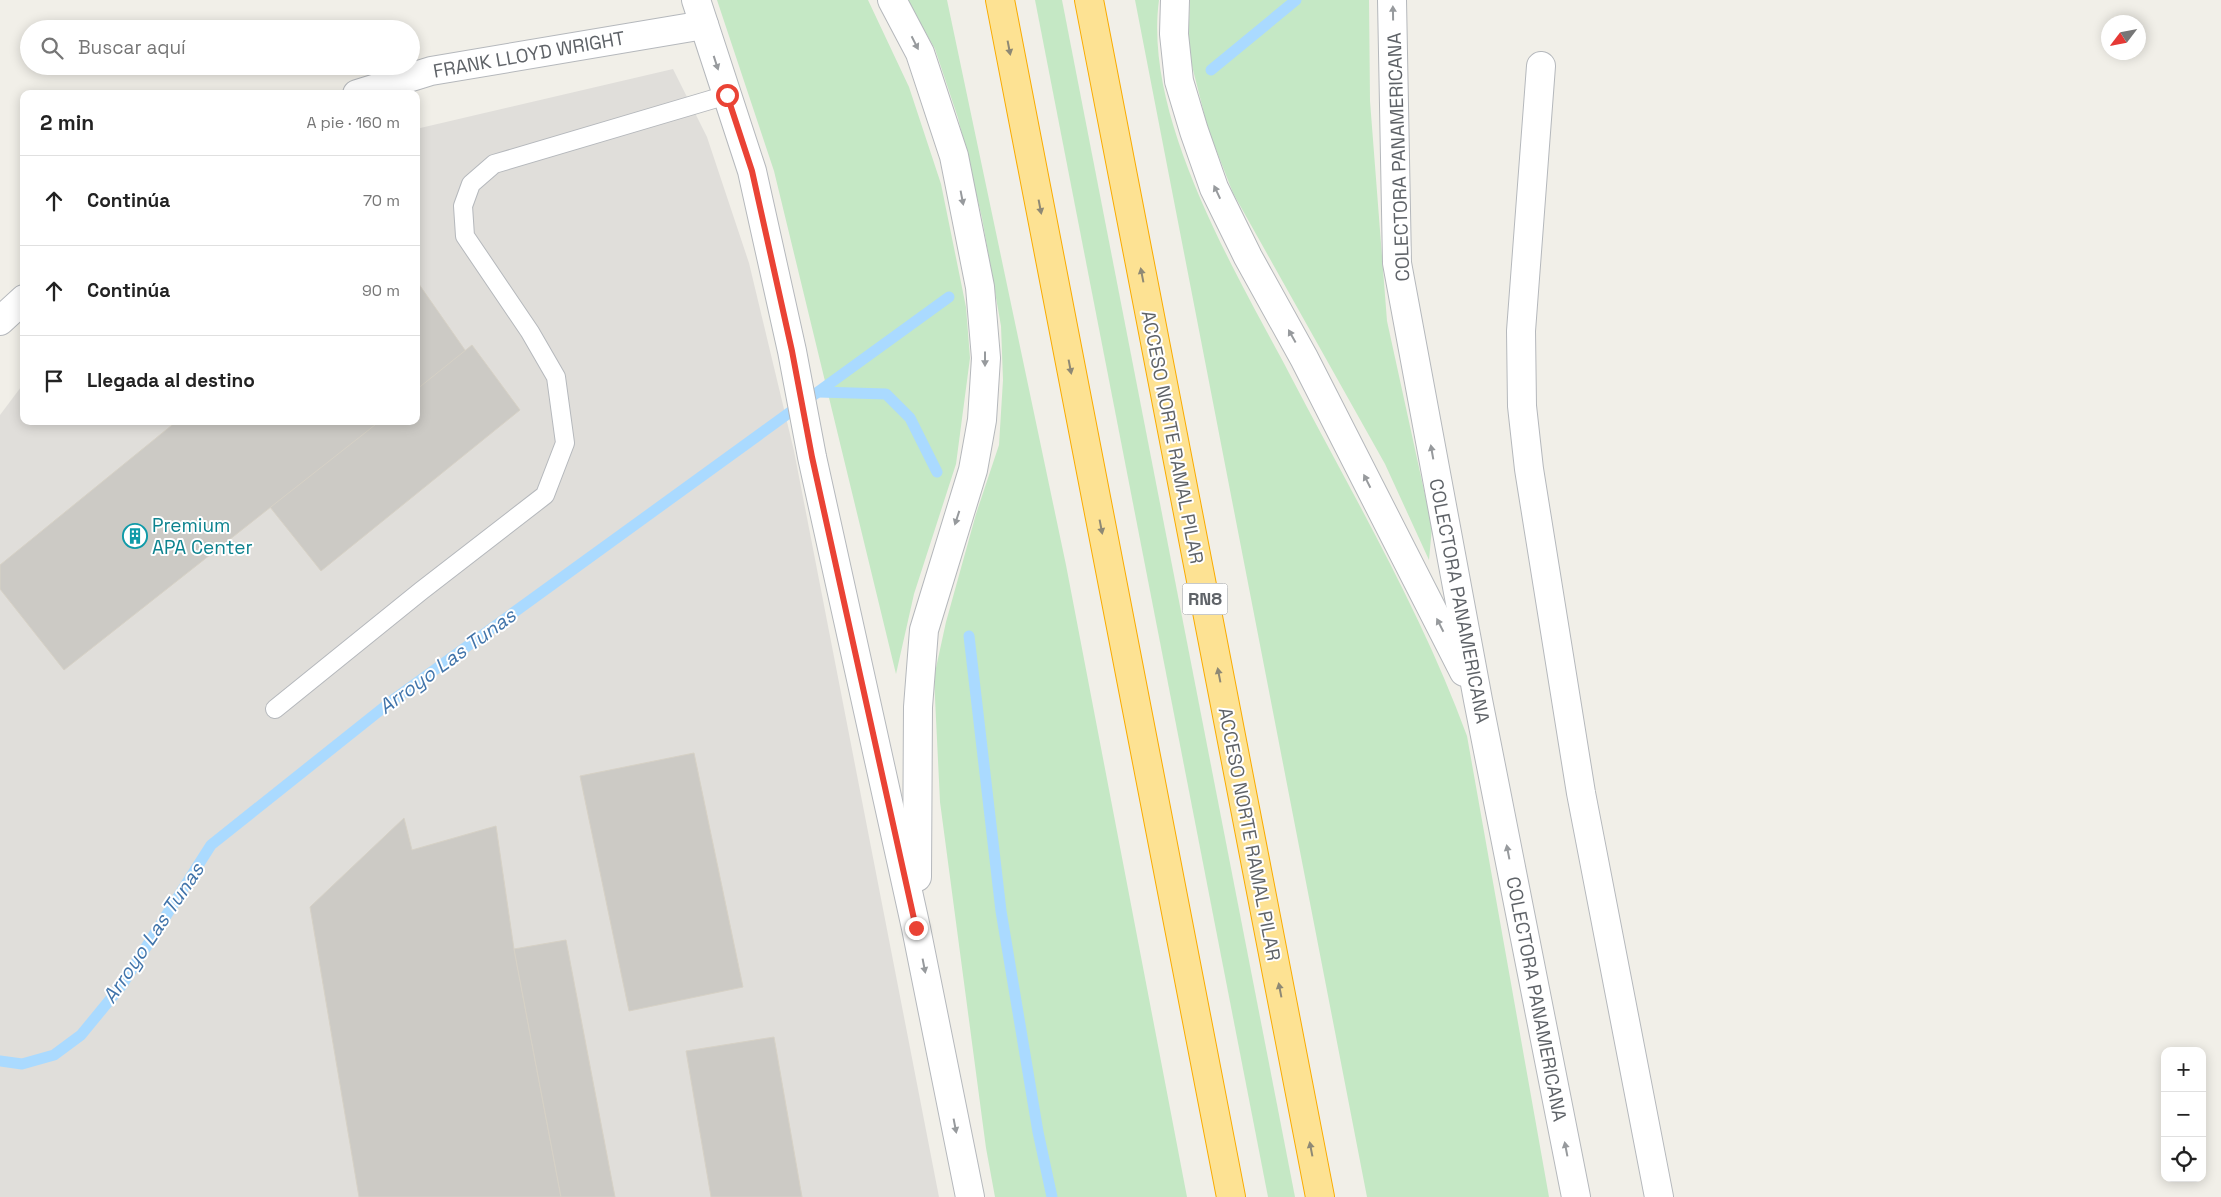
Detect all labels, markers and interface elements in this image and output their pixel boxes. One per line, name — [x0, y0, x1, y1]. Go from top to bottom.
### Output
one-way arrow — [1388, 4, 1396, 20]
north arrow — [2101, 15, 2146, 60]
search box — [20, 20, 420, 75]
street label: FRANK LLOYD WRIGHT — [431, 25, 627, 84]
street label: COLECTORA PANAMERICANA — [1382, 32, 1415, 282]
icon: search — [38, 34, 66, 62]
text: Buscar aquí — [78, 35, 186, 60]
one-way arrow — [911, 36, 919, 51]
one-way arrow — [1005, 40, 1013, 55]
one-way arrow — [713, 56, 721, 71]
route start — [716, 84, 739, 107]
text: 2 min — [40, 109, 94, 136]
text: A pie · 160 m — [307, 112, 400, 133]
one-way arrow — [1212, 185, 1220, 199]
icon: ahead — [40, 187, 68, 215]
text: Continúa — [87, 188, 170, 213]
text: 70 m — [363, 190, 400, 211]
one-way arrow — [959, 191, 967, 207]
one-way arrow — [1036, 200, 1044, 216]
one-way arrow — [1138, 267, 1146, 283]
icon: ahead — [40, 277, 68, 305]
text: Continúa — [87, 278, 170, 303]
text: 90 m — [362, 280, 400, 301]
street label: ACCESO NORTE RAMAL PILAR — [1136, 308, 1209, 566]
one-way arrow — [1288, 329, 1296, 344]
one-way arrow — [981, 351, 989, 367]
one-way arrow — [1067, 359, 1075, 375]
icon: arrive — [40, 367, 68, 395]
text: Llegada al destino — [87, 368, 255, 393]
one-way arrow — [1428, 443, 1436, 459]
one-way arrow — [1363, 473, 1371, 488]
street label: COLECTORA PANAMERICANA — [1423, 476, 1496, 726]
one-way arrow — [953, 510, 960, 525]
place label: Premium APA Center — [152, 513, 253, 560]
one-way arrow — [1097, 519, 1105, 534]
building icon: Premium APA Center — [122, 523, 148, 549]
road number: RN8 — [1182, 584, 1228, 614]
water label: Arroyo Las Tunas — [373, 602, 522, 720]
one-way arrow — [1436, 618, 1444, 633]
one-way arrow — [1215, 667, 1223, 683]
street label: ACCESO NORTE RAMAL PILAR — [1213, 705, 1286, 963]
one-way arrow — [1504, 845, 1512, 860]
water label: Arroyo Las Tunas — [96, 857, 210, 1008]
street label: COLECTORA PANAMERICANA — [1500, 874, 1573, 1124]
route end — [905, 917, 928, 940]
one-way arrow — [920, 959, 928, 974]
one-way arrow — [1276, 982, 1284, 997]
map controls — [2161, 1047, 2206, 1182]
button: + — [2161, 1047, 2206, 1092]
button: − — [2161, 1092, 2206, 1137]
one-way arrow — [952, 1118, 960, 1134]
button: locate — [2161, 1137, 2206, 1182]
one-way arrow — [1307, 1142, 1315, 1157]
one-way arrow — [1562, 1142, 1570, 1157]

